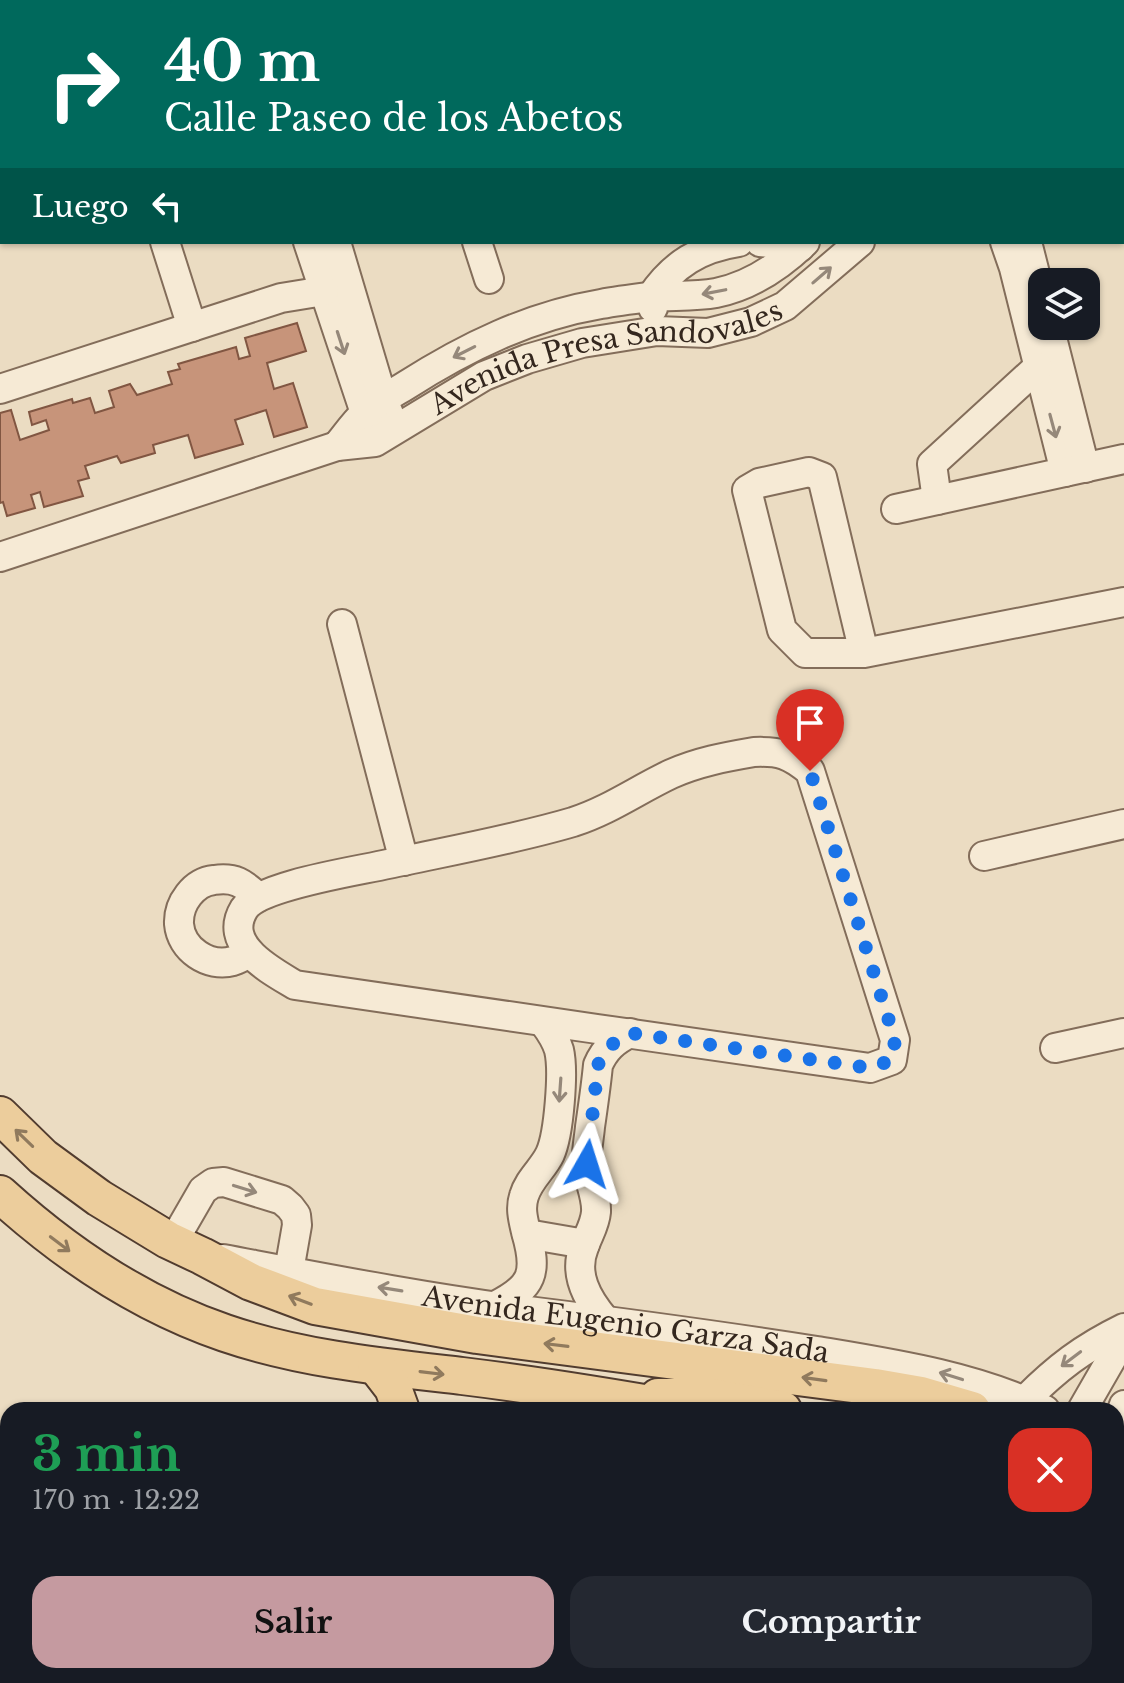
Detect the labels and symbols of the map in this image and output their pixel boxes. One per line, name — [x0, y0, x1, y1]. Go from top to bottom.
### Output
one-way arrow — [811, 267, 832, 285]
one-way arrow — [702, 285, 727, 300]
street label: Avenida Presa Sandovales — [423, 292, 788, 423]
one-way arrow — [334, 330, 349, 355]
one-way arrow — [453, 345, 476, 360]
one-way arrow — [1047, 412, 1062, 438]
pin — [776, 689, 844, 771]
one-way arrow — [552, 1076, 567, 1103]
position arrow — [545, 1122, 629, 1206]
one-way arrow — [15, 1129, 34, 1148]
one-way arrow — [232, 1182, 258, 1197]
one-way arrow — [49, 1236, 70, 1253]
street label: Avenida Eugenio Garza Sada — [419, 1278, 832, 1370]
one-way arrow — [378, 1280, 403, 1295]
one-way arrow — [288, 1292, 313, 1306]
one-way arrow — [544, 1337, 569, 1352]
one-way arrow — [1061, 1351, 1082, 1368]
one-way arrow — [418, 1365, 445, 1380]
one-way arrow — [939, 1368, 964, 1382]
one-way arrow — [801, 1371, 827, 1386]

